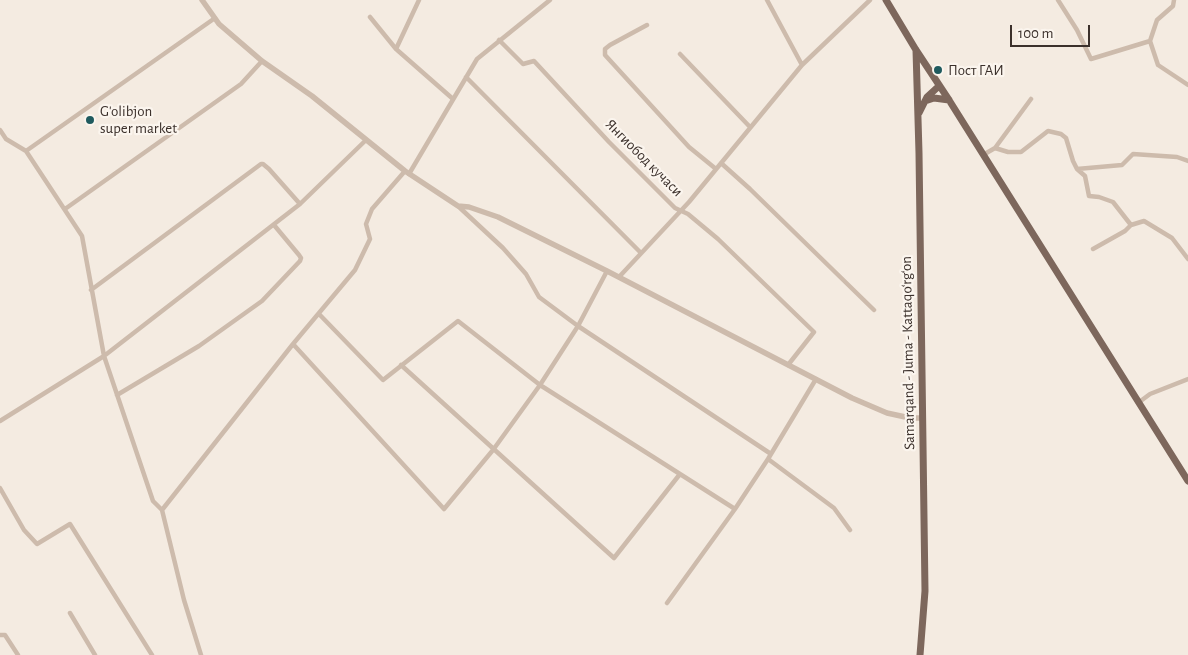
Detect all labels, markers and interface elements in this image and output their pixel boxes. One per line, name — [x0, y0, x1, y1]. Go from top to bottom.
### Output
scale bar — [1013, 15, 1093, 47]
text: 100 m — [1018, 26, 1053, 41]
place label: Пост ГАИ — [948, 61, 1004, 79]
marker: Пост ГАИ — [932, 64, 944, 76]
place label: G'olibjon super market — [100, 102, 177, 137]
marker: G'olibjon super market — [84, 114, 96, 126]
street label: Янгиобод кучаси — [601, 115, 687, 201]
street label: Samarqand - Juma - Kattaqo‘rg‘on — [897, 256, 919, 450]

